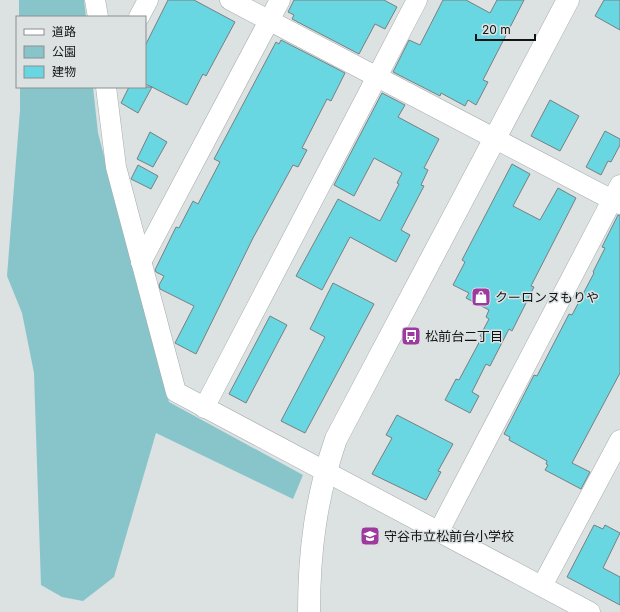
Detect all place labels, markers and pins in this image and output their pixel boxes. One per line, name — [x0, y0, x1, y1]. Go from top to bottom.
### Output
shop icon: クーロンヌもりや — [470, 286, 492, 308]
place label: クーロンヌもりや — [495, 289, 599, 305]
bus stop icon: 松前台二丁目 — [400, 325, 422, 347]
place label: 松前台二丁目 — [425, 328, 503, 344]
school or university icon: 守谷市立松前台小学校 — [359, 525, 381, 547]
place label: 守谷市立松前台小学校 — [384, 528, 514, 544]

